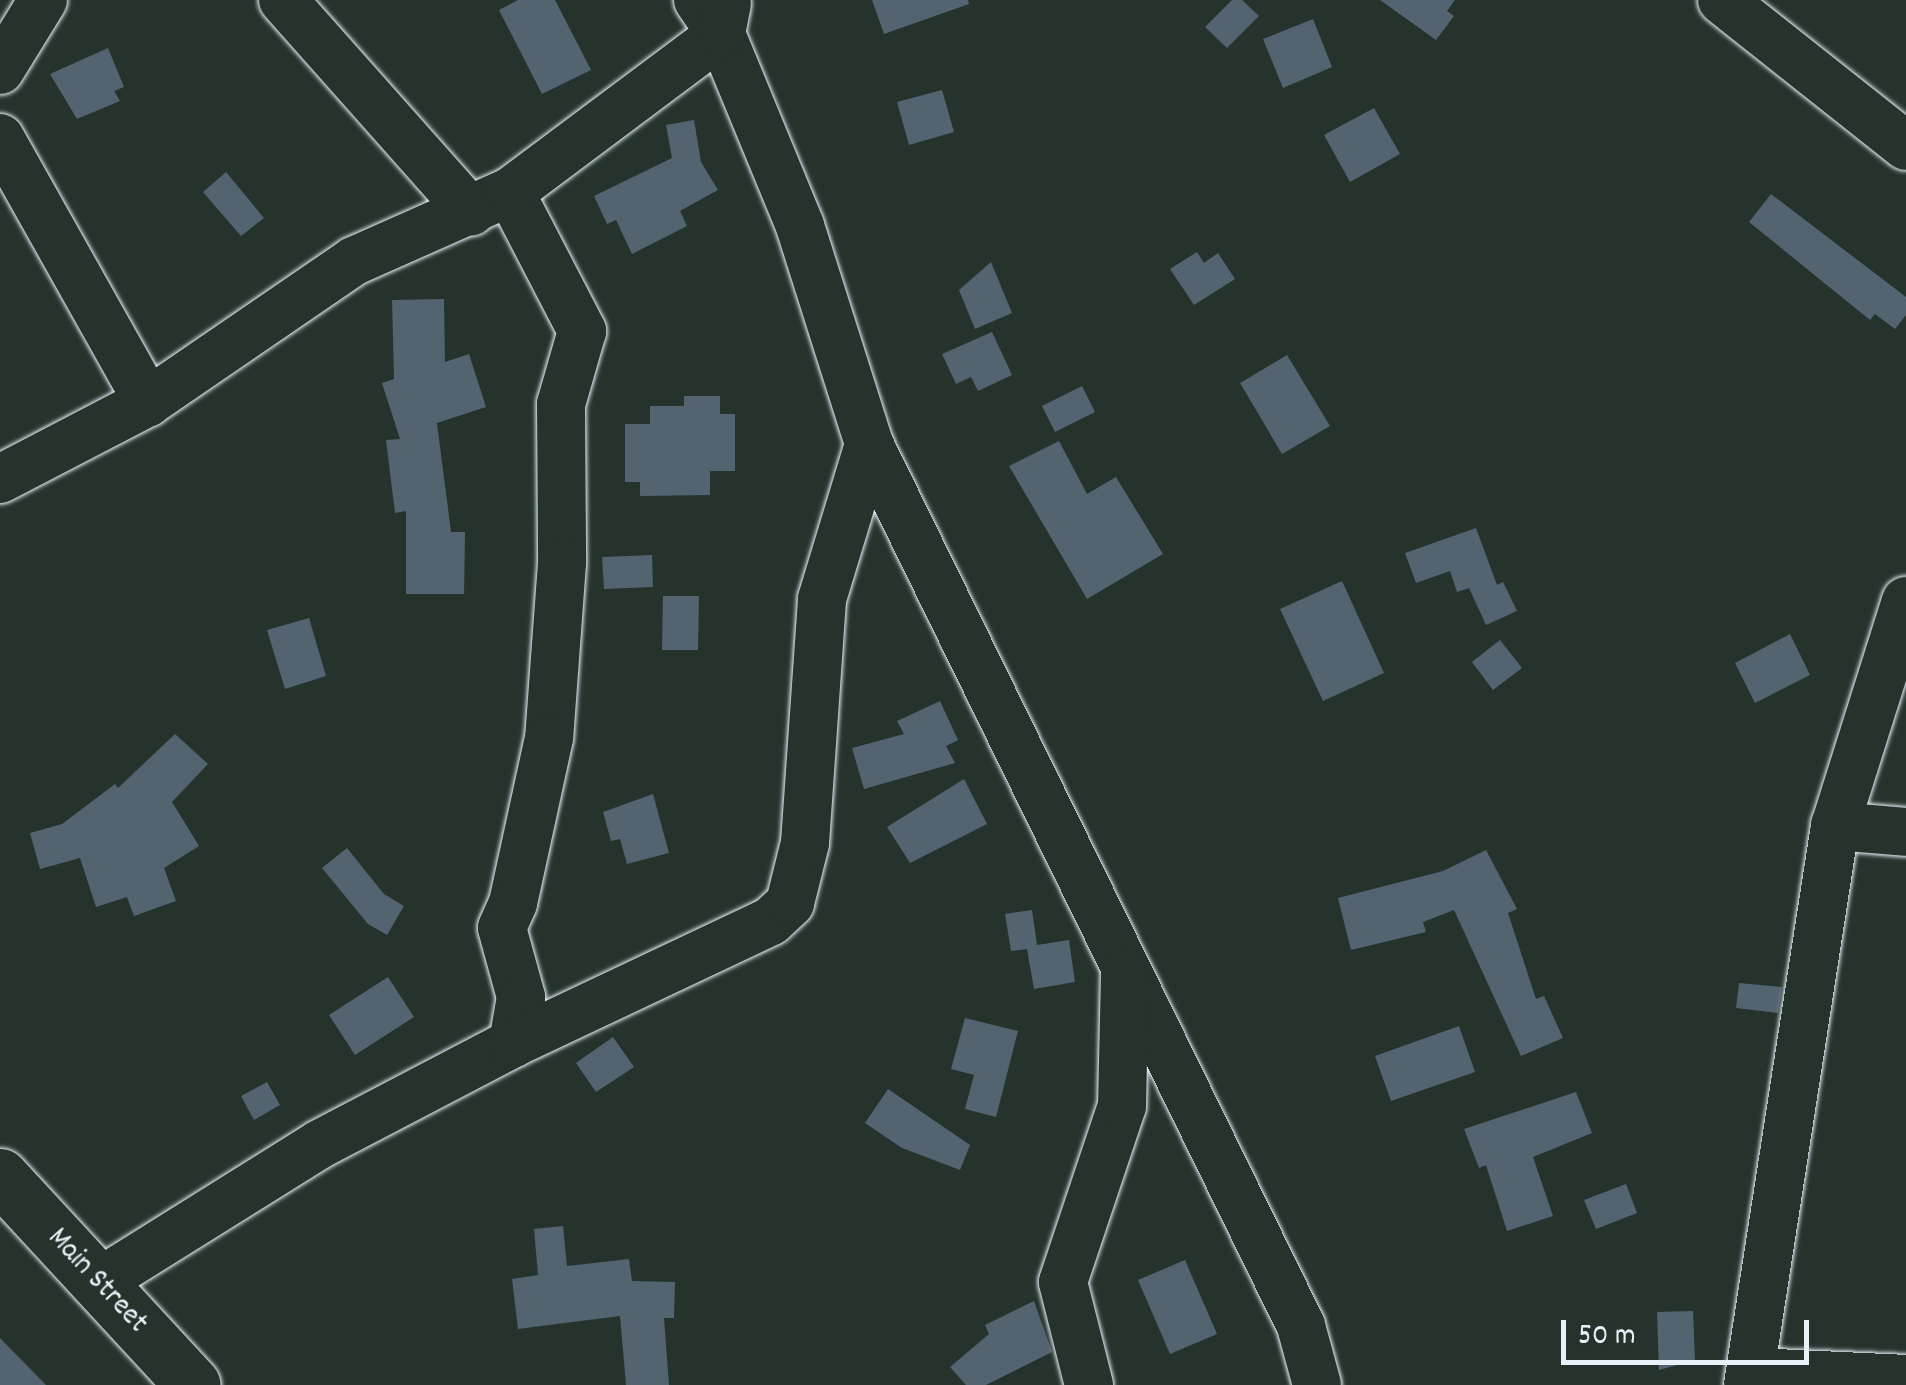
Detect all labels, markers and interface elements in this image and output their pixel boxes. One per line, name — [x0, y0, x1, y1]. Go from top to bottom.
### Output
street label: Main Street — [38, 1222, 154, 1342]
scale bar — [1566, 1300, 1814, 1362]
text: 50 m — [1578, 1316, 1636, 1359]

